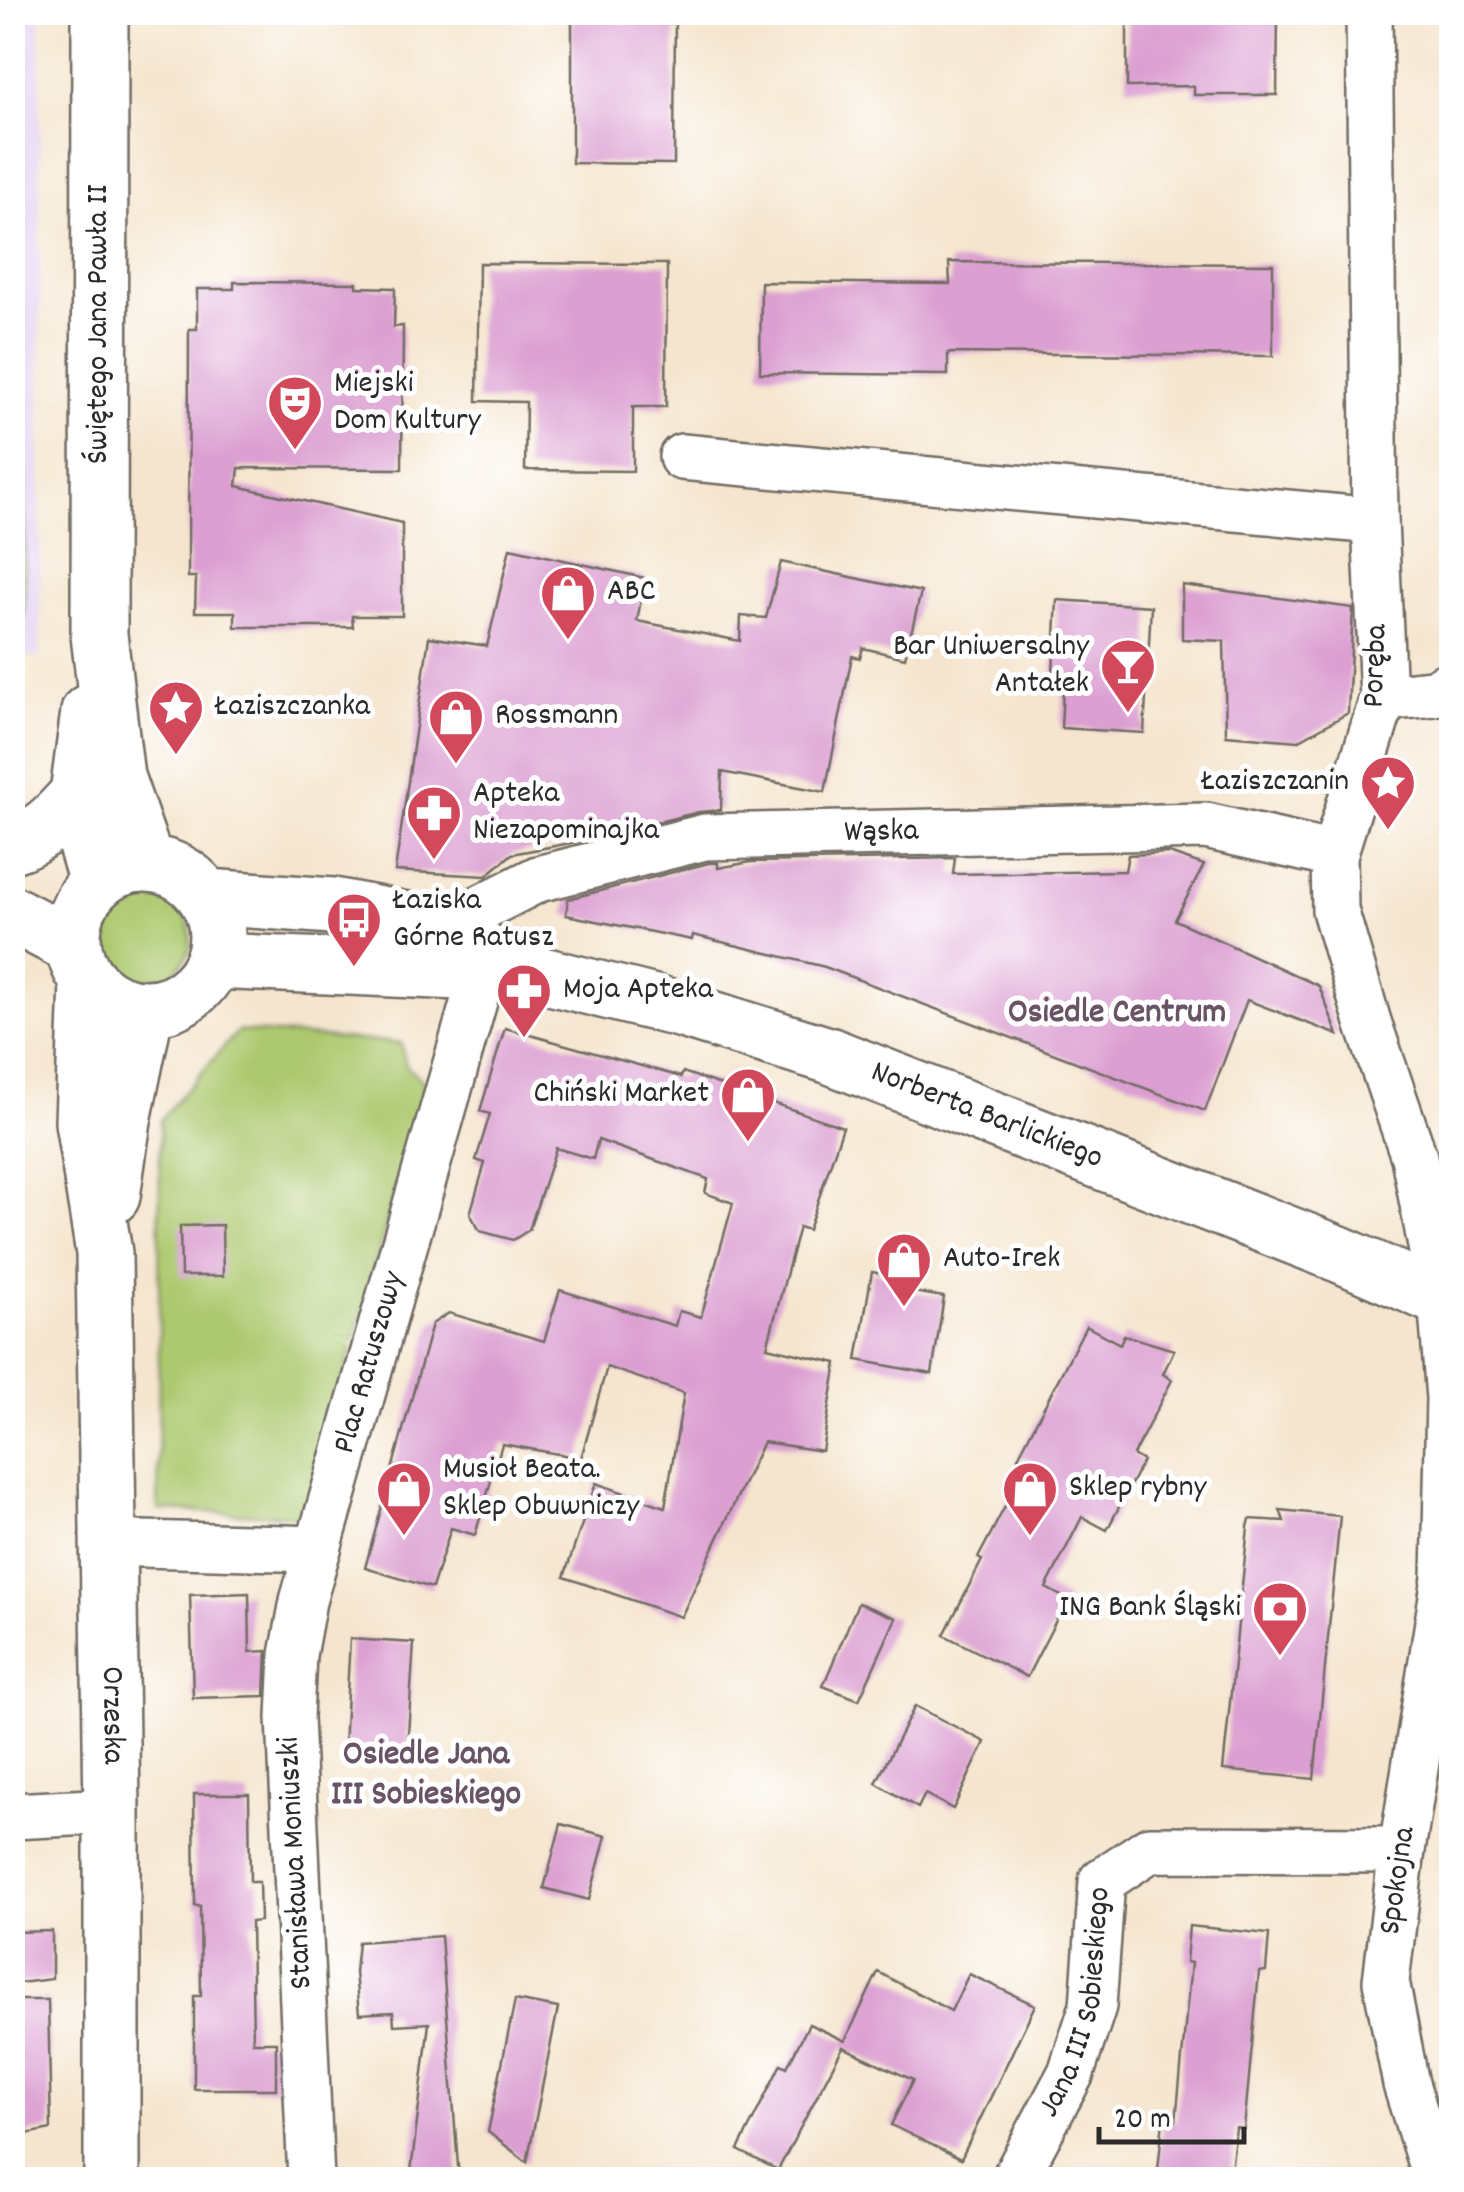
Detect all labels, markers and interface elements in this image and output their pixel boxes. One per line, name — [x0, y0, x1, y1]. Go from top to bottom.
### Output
street label: Świętego Jana Pawła II — [77, 184, 123, 464]
place label: Miejski Dom Kultury — [334, 362, 482, 445]
theatre icon: Miejski Dom Kultury — [265, 373, 325, 452]
shop icon: ABC — [538, 563, 598, 642]
place label: ABC — [607, 570, 655, 616]
street label: Poręba — [1353, 622, 1401, 709]
place label: Bar Uniwersalny Antałek — [893, 625, 1090, 708]
bar icon: Bar Uniwersalny Antałek — [1098, 636, 1158, 715]
place icon: Łaziszczanka — [146, 678, 206, 757]
place label: Łaziszczanka — [214, 685, 371, 731]
shop icon: Rossmann — [426, 687, 486, 766]
place label: Rossmann — [495, 694, 618, 740]
place icon: Łaziszczanin — [1358, 753, 1418, 832]
place label: Łaziszczanin — [1200, 760, 1349, 806]
place label: Apteka Niezapominajka — [473, 772, 660, 855]
pharmacy icon: Apteka Niezapominajka — [404, 783, 464, 862]
street label: Wąska — [844, 809, 920, 857]
place label: Łaziska Górne Ratusz — [392, 879, 553, 962]
bus stop icon: Łaziska Górne Ratusz — [324, 890, 384, 969]
pharmacy icon: Moja Apteka — [494, 961, 554, 1040]
place label: Moja Apteka — [563, 968, 714, 1014]
district label: Osiedle Centrum — [1008, 989, 1226, 1039]
street label: Norberta Barlickiego — [863, 1051, 1109, 1183]
shop icon: Chiński Market — [718, 1065, 778, 1144]
place label: Chiński Market — [533, 1072, 709, 1118]
shop icon: Auto-Irek — [874, 1230, 934, 1309]
place label: Auto-Irek — [943, 1237, 1060, 1283]
street label: Plac Ratuszowy — [323, 1266, 419, 1459]
place label: Musioł Beata. Sklep Obuwniczy — [443, 1448, 640, 1531]
shop icon: Musioł Beata. Sklep Obuwniczy — [374, 1459, 434, 1538]
shop icon: Sklep rybny — [1000, 1459, 1060, 1538]
place label: Sklep rybny — [1069, 1466, 1207, 1512]
bank icon: ING Bank Śląski — [1250, 1579, 1310, 1658]
place label: ING Bank Śląski — [1059, 1586, 1241, 1632]
street label: Orzeska — [87, 1666, 134, 1766]
district label: Osiedle Jana III Sobieskiego — [331, 1731, 521, 1821]
street label: Stanisława Moniuszki — [267, 1735, 327, 1991]
street label: Spokojna — [1369, 1823, 1429, 1938]
street label: Jana III Sobieskiego — [1028, 1885, 1125, 2126]
scale bar — [1099, 2082, 1244, 2144]
text: 20 m — [1114, 2100, 1171, 2143]

